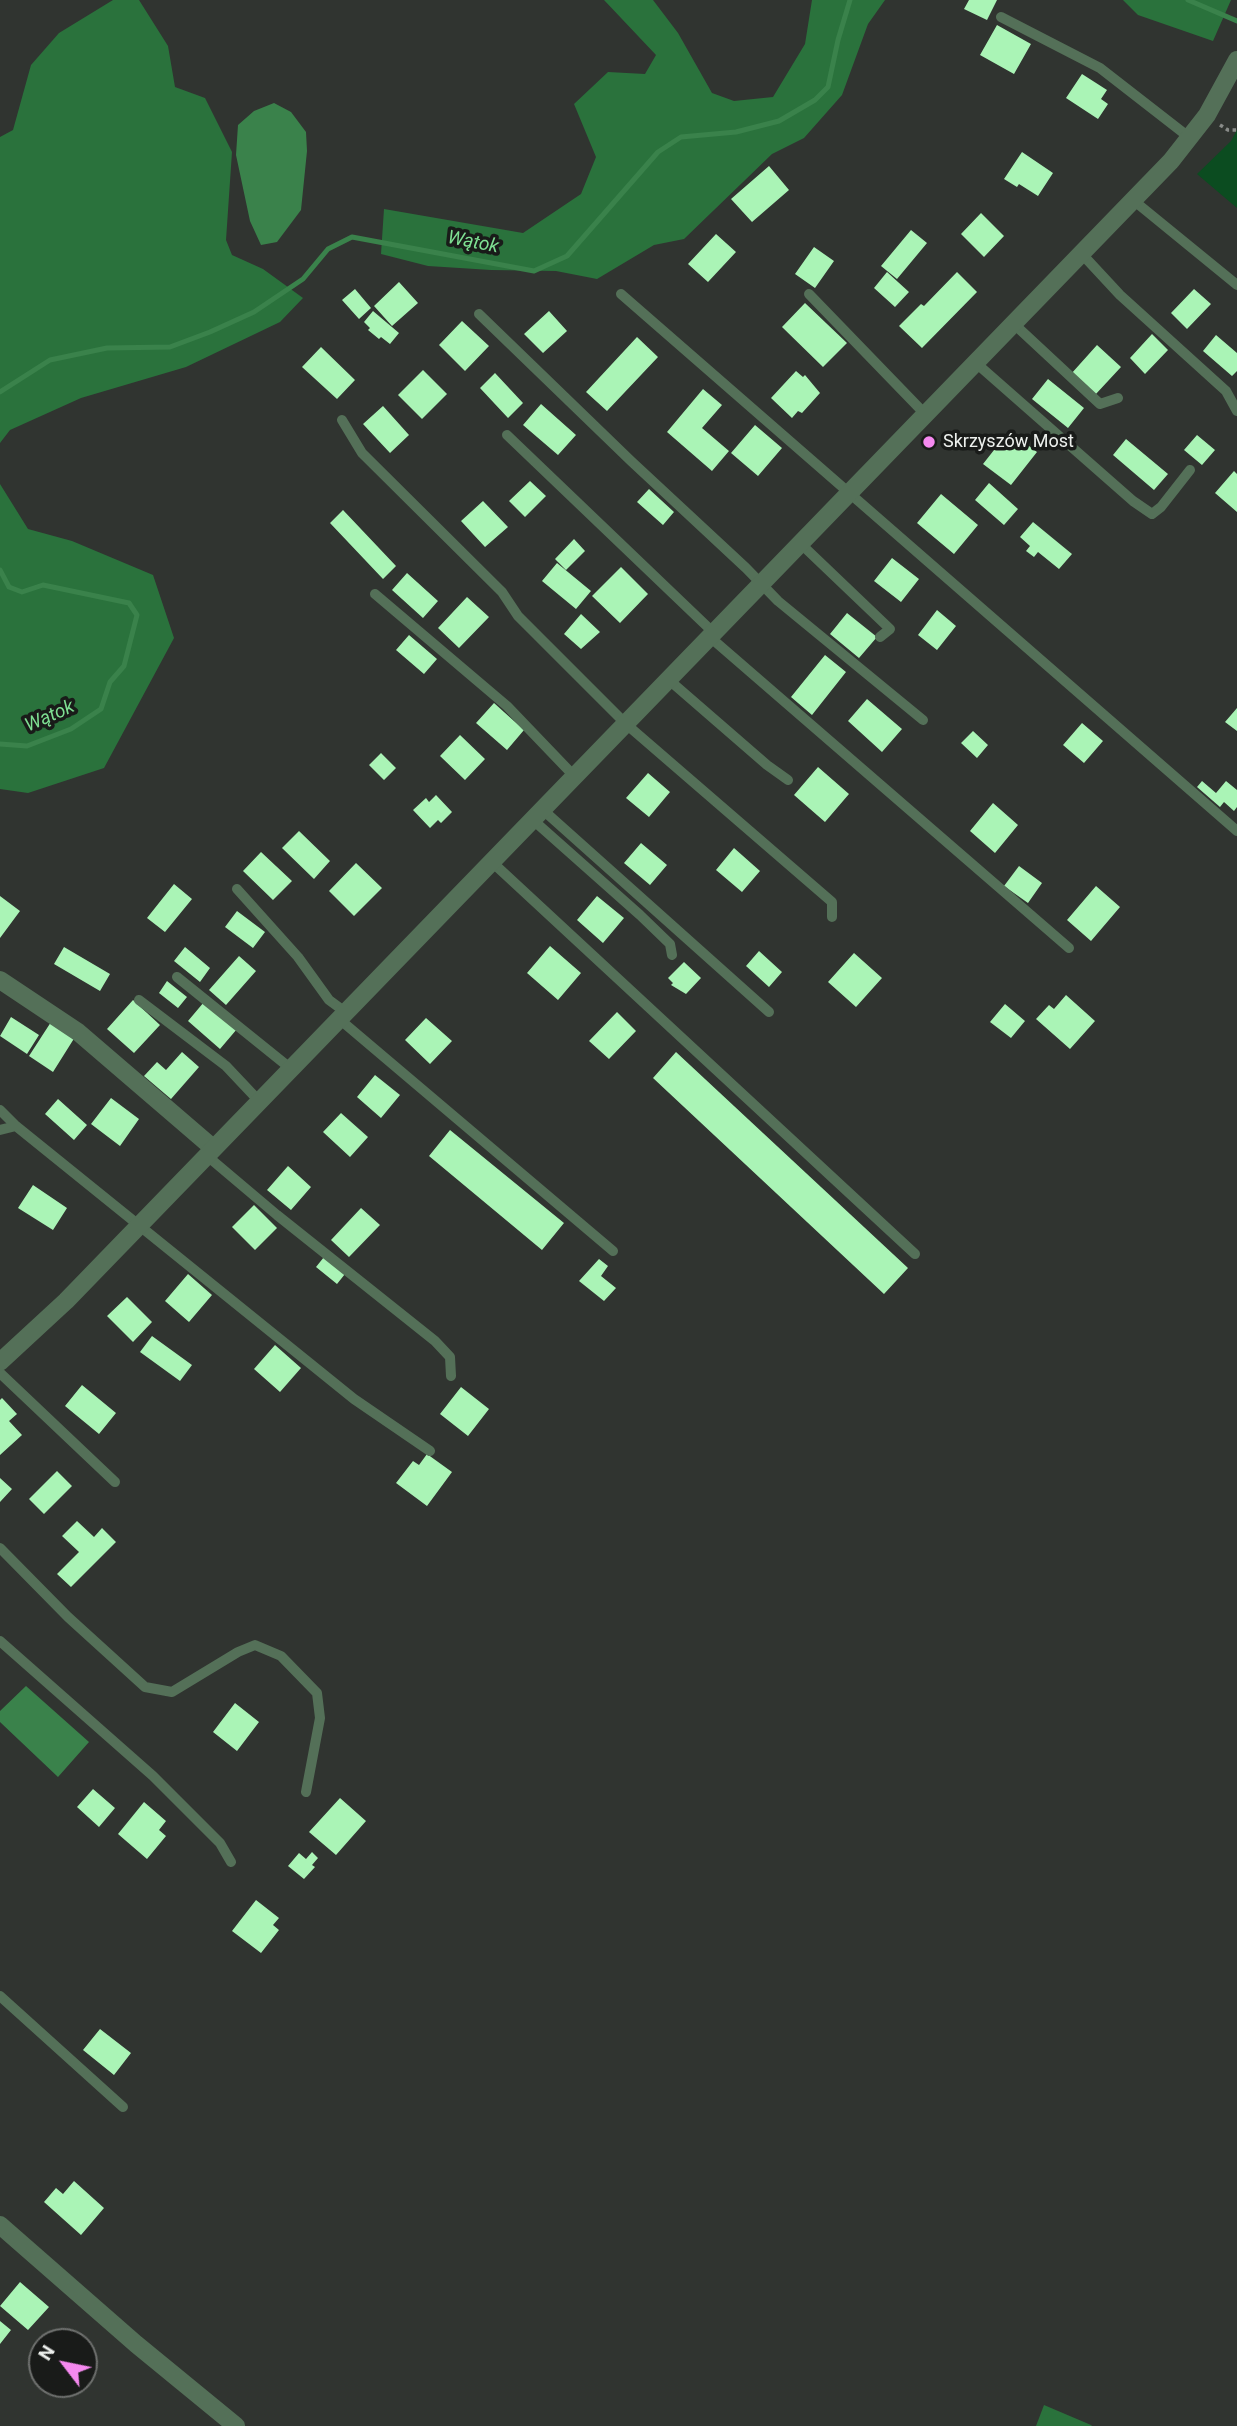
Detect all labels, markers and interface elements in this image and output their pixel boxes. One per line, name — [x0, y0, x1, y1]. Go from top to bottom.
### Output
water label: Wątok — [445, 227, 501, 259]
place label: Skrzyszów Most — [943, 431, 1074, 453]
marker: Skrzyszów Most — [921, 434, 937, 450]
water label: Wątok — [22, 696, 78, 738]
north arrow — [28, 2328, 98, 2398]
text: N — [33, 2341, 60, 2364]

